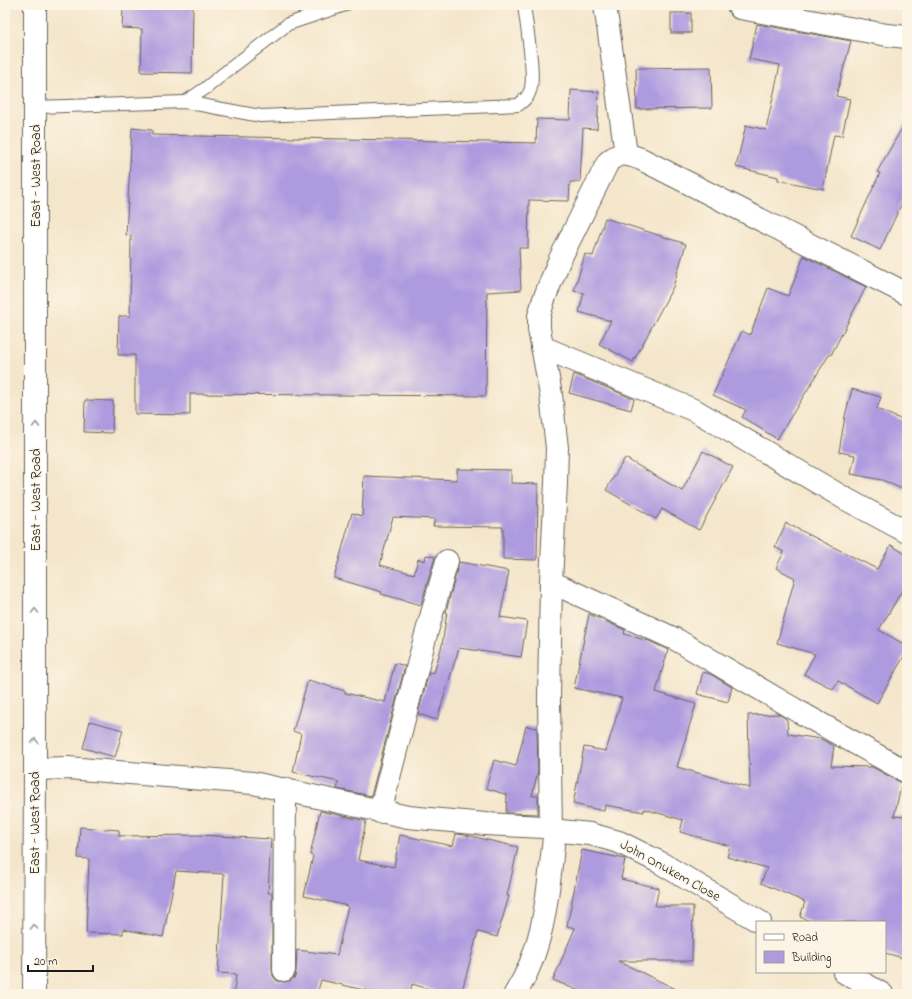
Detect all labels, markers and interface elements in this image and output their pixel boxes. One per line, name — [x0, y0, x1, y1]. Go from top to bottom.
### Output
street label: East - West Road — [26, 124, 47, 228]
one-way arrow — [32, 422, 40, 428]
street label: East - West Road — [26, 448, 47, 552]
one-way arrow — [31, 608, 39, 614]
one-way arrow — [31, 738, 39, 744]
street label: East - West Road — [25, 771, 46, 875]
street label: John Onukem Close — [616, 835, 725, 908]
legend — [756, 921, 886, 973]
one-way arrow — [30, 924, 38, 930]
text: Road — [792, 929, 818, 947]
scale bar — [28, 947, 93, 973]
text: Building — [791, 949, 831, 968]
text: 20 m — [34, 953, 57, 971]

